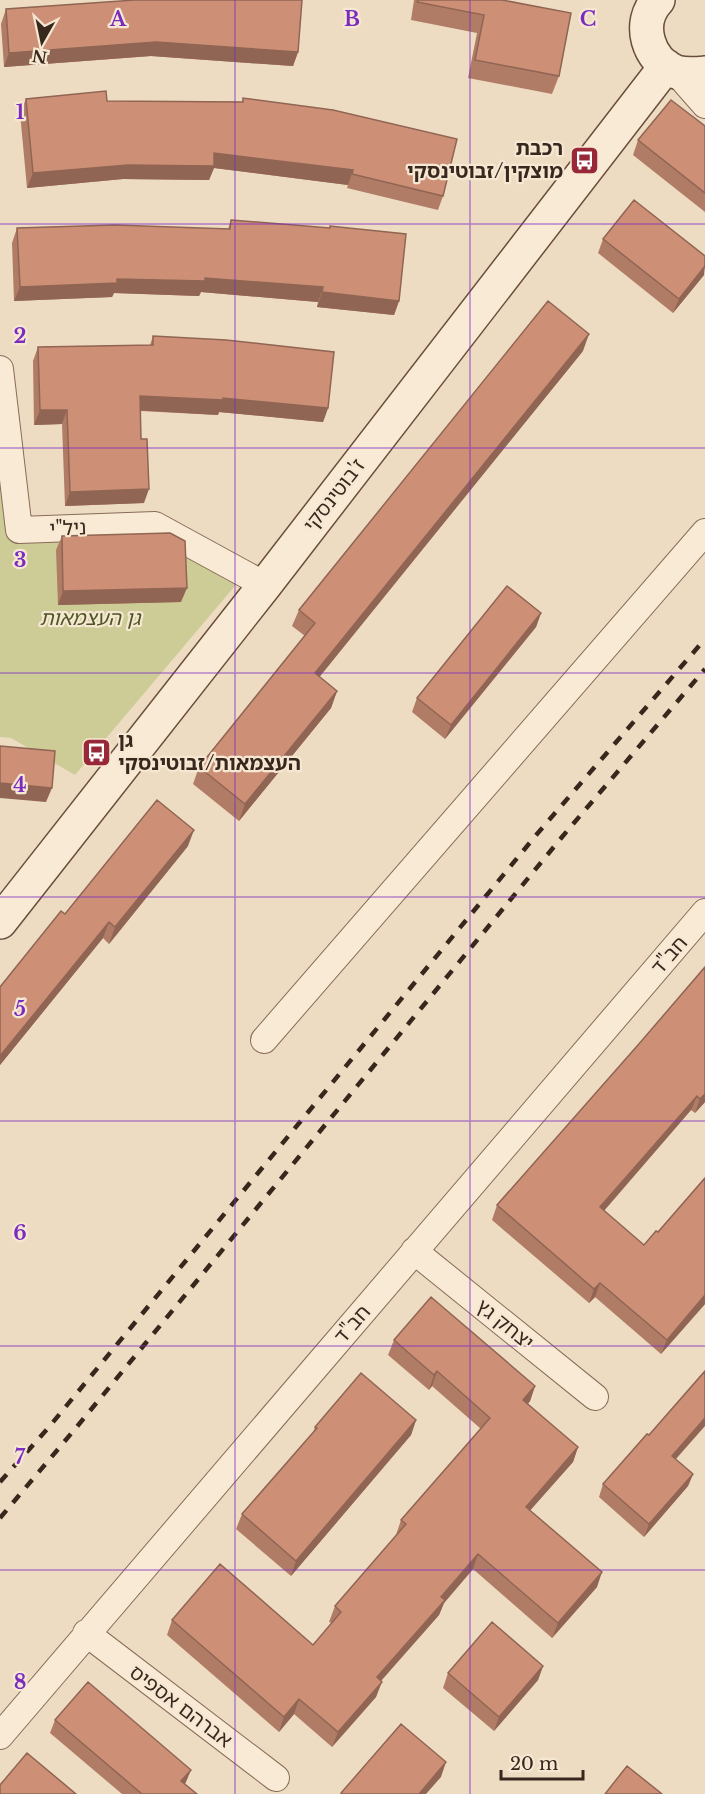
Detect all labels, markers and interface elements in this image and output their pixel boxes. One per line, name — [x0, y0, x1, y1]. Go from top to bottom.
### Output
text: A — [109, 7, 127, 31]
text: B — [344, 7, 360, 31]
text: C — [580, 7, 596, 31]
north arrow — [12, 12, 72, 72]
text: N — [31, 46, 49, 68]
text: 1 — [16, 100, 25, 124]
place label: רכבת מוצקין/זבוטינסקי — [407, 136, 563, 183]
bus stop icon: רכבת מוצקין/זבוטינסקי — [568, 144, 600, 176]
text: 2 — [13, 324, 27, 348]
street label: ז'בוטינסקי — [298, 454, 370, 536]
street label: ניל"י — [49, 515, 87, 541]
text: 3 — [14, 548, 26, 572]
park label: גן העצמאות — [40, 606, 142, 630]
place label: גן העצמאות/זבוטינסקי — [118, 728, 301, 775]
bus stop icon: גן העצמאות/זבוטינסקי — [81, 736, 113, 768]
text: 4 — [13, 773, 27, 797]
street label: חב"ד — [646, 931, 692, 979]
text: 5 — [14, 997, 26, 1021]
text: 6 — [13, 1221, 27, 1245]
street label: יצחק גץ — [472, 1294, 538, 1354]
street label: חב"ד — [329, 1300, 375, 1348]
text: 7 — [15, 1445, 26, 1469]
street label: אברהם אספיס — [125, 1660, 237, 1752]
text: 8 — [14, 1670, 26, 1694]
scale bar — [501, 1743, 584, 1781]
text: 20 m — [510, 1753, 558, 1775]

